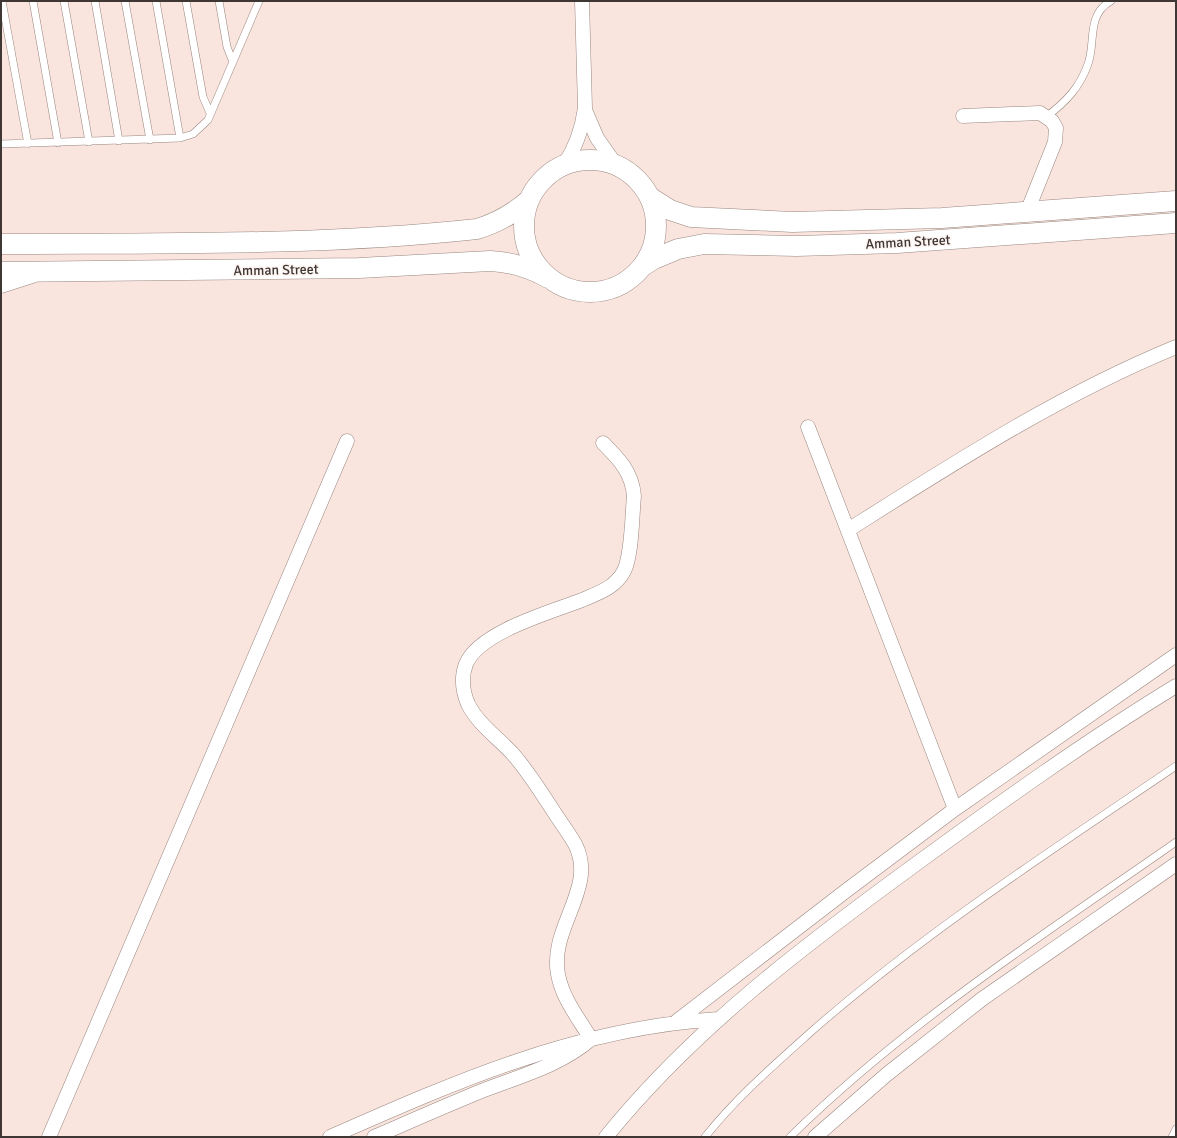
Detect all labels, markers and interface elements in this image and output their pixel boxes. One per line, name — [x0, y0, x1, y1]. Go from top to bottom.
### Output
street label: Amman Street — [865, 231, 951, 253]
street label: Amman Street — [233, 261, 319, 279]

